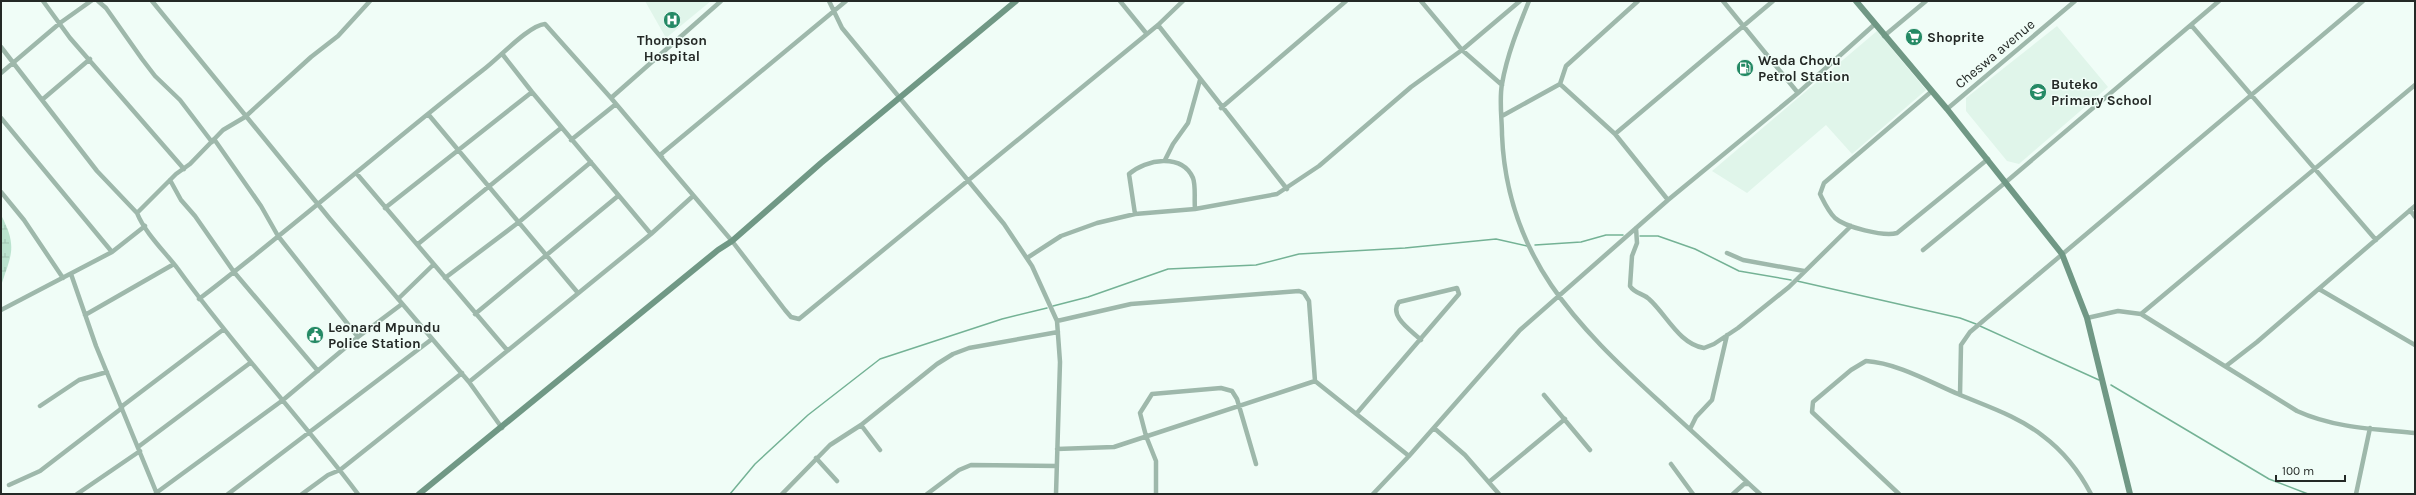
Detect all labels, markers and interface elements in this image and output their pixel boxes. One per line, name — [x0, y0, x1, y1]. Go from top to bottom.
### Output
hospital icon: Thompson Hospital — [662, 10, 682, 30]
street label: Cheswa avenue — [1952, 16, 2038, 92]
supermarket icon: Shoprite — [1904, 27, 1924, 47]
place label: Shoprite — [1927, 29, 1984, 46]
place label: Thompson Hospital — [637, 32, 707, 65]
place label: Wada Chovu Petrol Station — [1758, 52, 1850, 85]
fuel station icon: Wada Chovu Petrol Station — [1735, 58, 1755, 78]
place label: Buteko Primary School — [2051, 76, 2152, 109]
school or university icon: Buteko Primary School — [2028, 82, 2048, 102]
place label: Leonard Mpundu Police Station — [328, 319, 440, 352]
public building icon: Leonard Mpundu Police Station — [305, 325, 325, 345]
scale bar — [2276, 457, 2345, 483]
text: 100 m — [2282, 464, 2314, 478]

